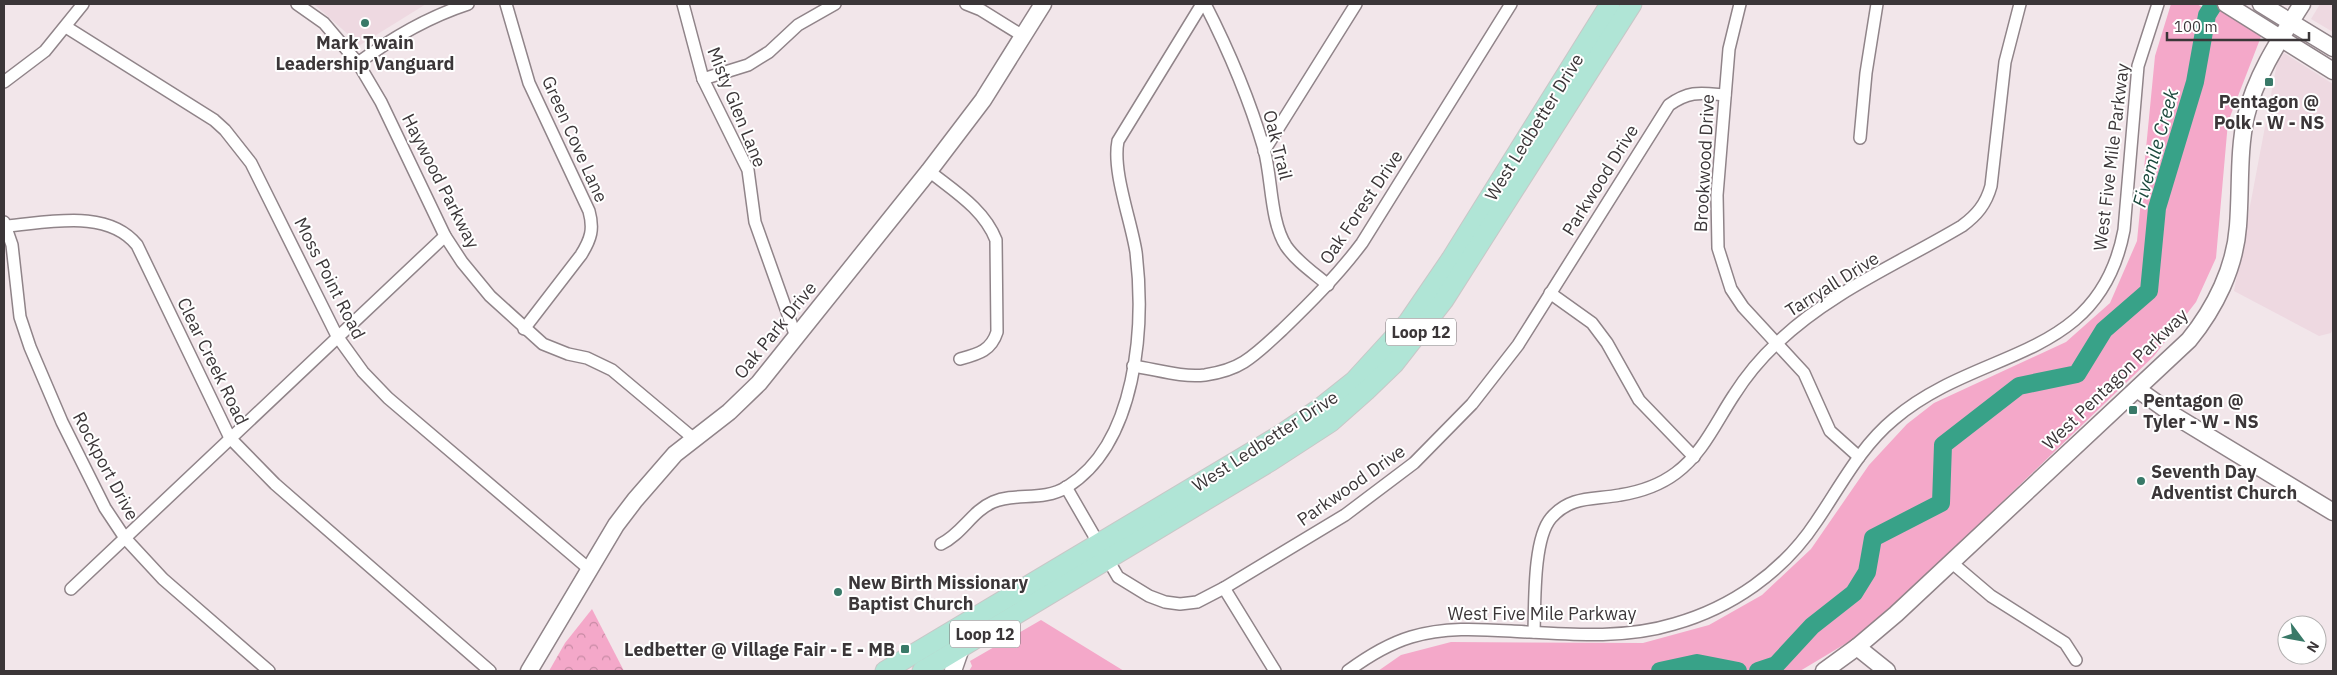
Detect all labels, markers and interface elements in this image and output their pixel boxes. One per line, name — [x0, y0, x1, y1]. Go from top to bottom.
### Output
scale bar — [2167, 10, 2310, 42]
marker: Mark Twain Leadership Vanguard — [359, 17, 371, 29]
text: 100 m — [2174, 17, 2218, 36]
place label: Mark Twain Leadership Vanguard — [275, 31, 455, 75]
street label: Misty Glen Lane — [702, 43, 772, 171]
street label: West Ledbetter Drive — [1479, 49, 1589, 205]
street label: West Five Mile Parkway — [2088, 62, 2134, 252]
street label: Green Cove Lane — [537, 72, 613, 206]
marker: Pentagon @ Polk - W - NS — [2263, 76, 2275, 88]
water label: Fivemile Creek — [2127, 85, 2184, 210]
place label: Pentagon @ Polk - W - NS — [2214, 90, 2324, 134]
street label: Brookwood Drive — [1689, 93, 1719, 233]
street label: Oak Trail — [1258, 108, 1298, 182]
street label: Haywood Parkway — [397, 110, 485, 252]
street label: Parkwood Drive — [1557, 120, 1643, 240]
street label: Oak Forest Drive — [1314, 145, 1408, 269]
street label: Moss Point Road — [289, 213, 371, 343]
street label: Tarryall Drive — [1781, 246, 1883, 322]
street label: Oak Park Drive — [729, 277, 821, 383]
street label: Clear Creek Road — [172, 293, 254, 429]
street label: West Pentagon Parkway — [2037, 303, 2193, 455]
road number: Loop 12 — [1386, 318, 1456, 346]
street label: West Ledbetter Drive — [1188, 385, 1342, 497]
place label: Pentagon @ Tyler - W - NS — [2143, 389, 2259, 433]
marker: Pentagon @ Tyler - W - NS — [2127, 404, 2139, 416]
street label: Rockport Drive — [68, 408, 144, 524]
street label: Parkwood Drive — [1292, 439, 1410, 531]
place label: Seventh Day Adventist Church — [2151, 460, 2297, 504]
marker: Seventh Day Adventist Church — [2135, 475, 2147, 487]
place label: New Birth Missionary Baptist Church — [848, 571, 1028, 615]
marker: New Birth Missionary Baptist Church — [832, 586, 844, 598]
street label: West Five Mile Parkway — [1448, 602, 1637, 625]
north arrow — [2277, 615, 2327, 665]
road number: Loop 12 — [950, 620, 1020, 648]
place label: Ledbetter @ Village Fair - E - MB — [624, 638, 895, 661]
text: N — [2303, 638, 2323, 656]
marker: Ledbetter @ Village Fair - E - MB — [899, 643, 911, 655]

